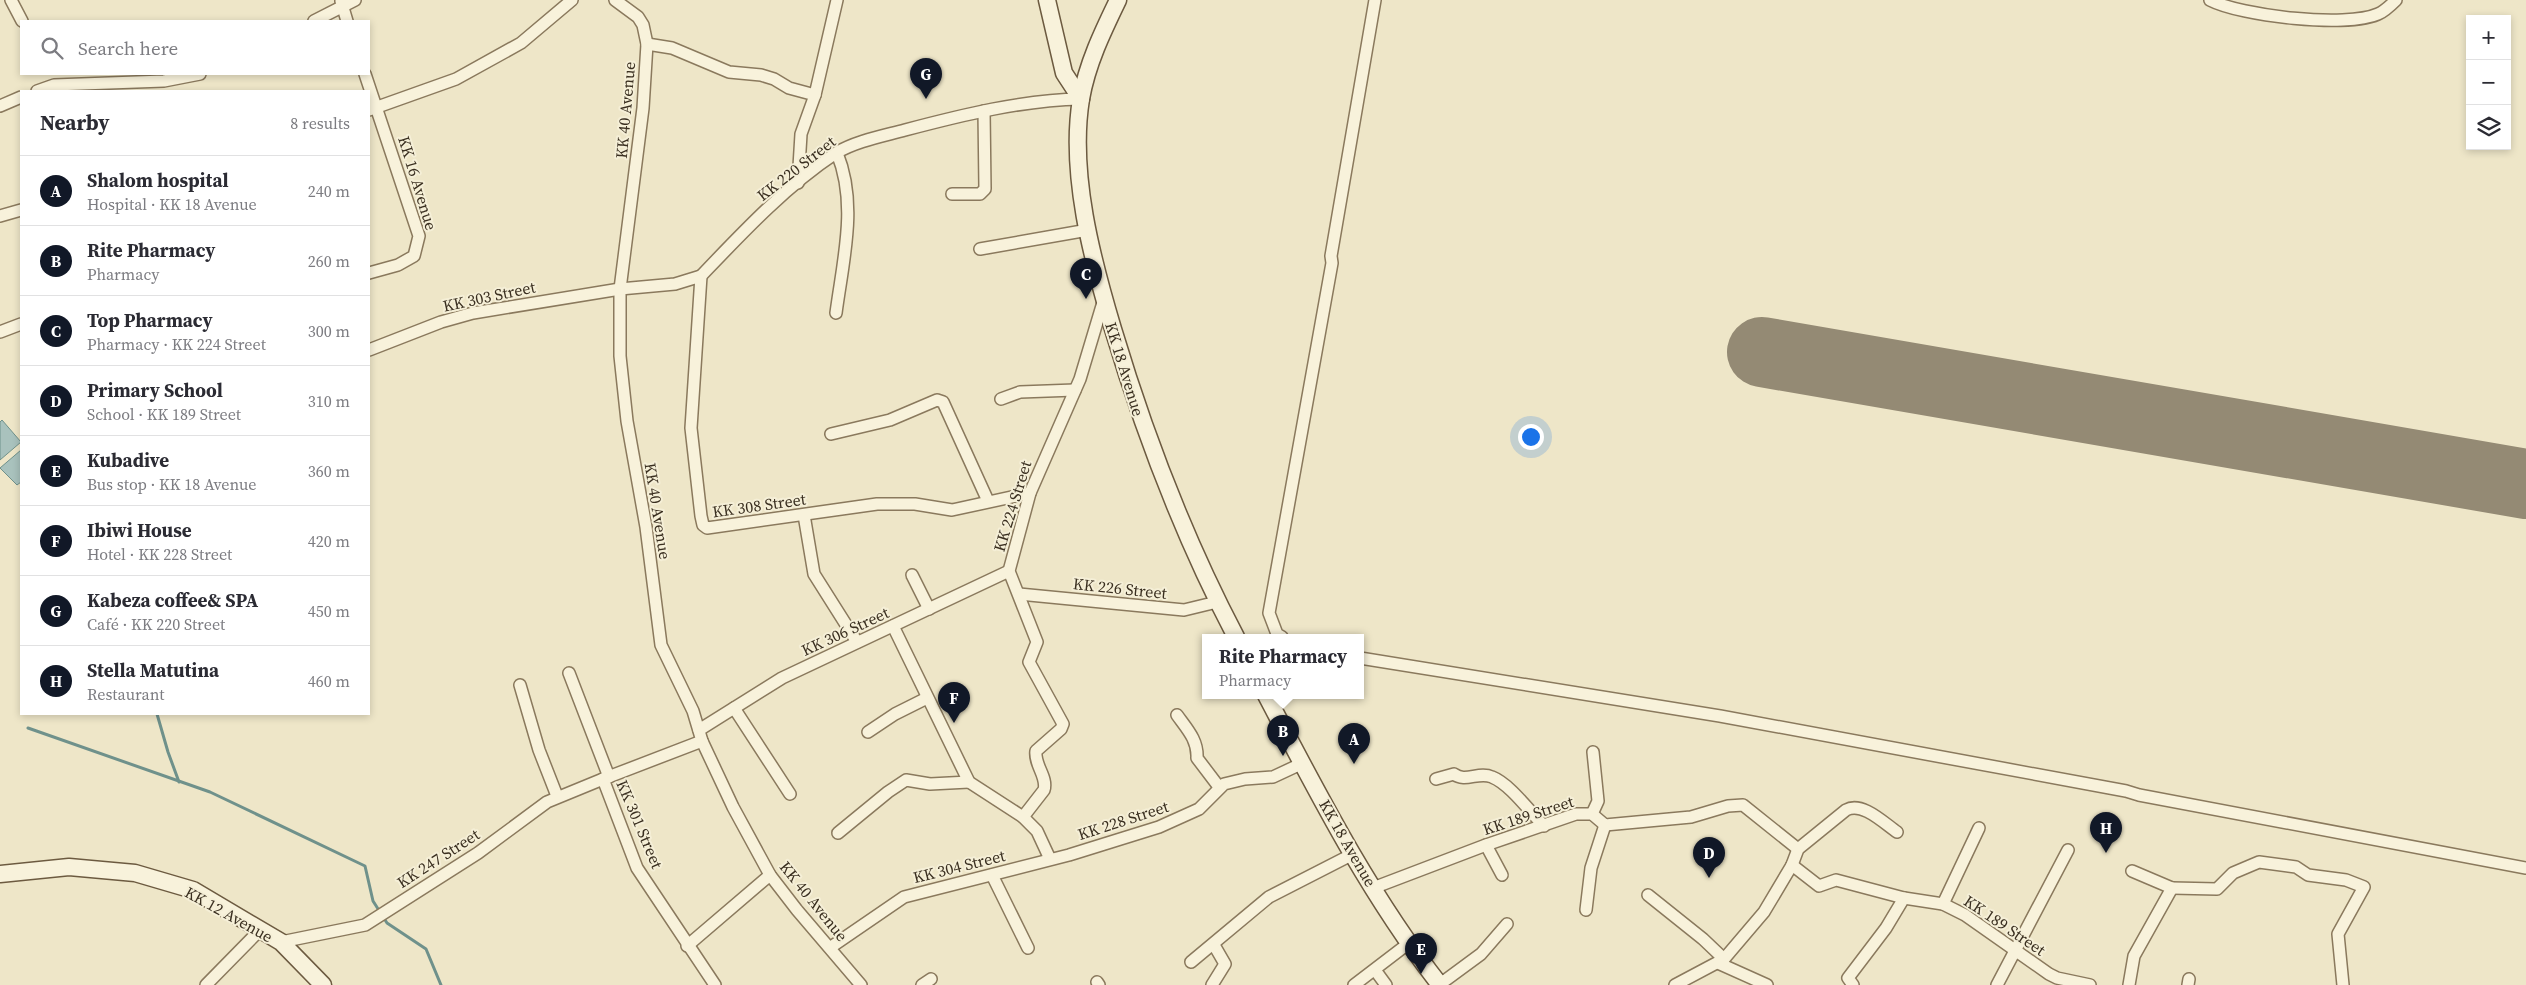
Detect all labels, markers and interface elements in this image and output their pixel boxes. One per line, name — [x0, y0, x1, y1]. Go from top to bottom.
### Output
map controls — [2466, 15, 2511, 150]
button: + — [2466, 15, 2511, 60]
search box — [20, 20, 370, 75]
icon: search — [38, 34, 66, 62]
text: Search here — [78, 35, 178, 61]
pin: G — [910, 58, 942, 99]
button: − — [2466, 60, 2511, 105]
street label: KK 40 Avenue — [610, 61, 640, 159]
button: layers — [2466, 105, 2511, 150]
text: Nearby — [40, 108, 110, 137]
text: 8 results — [290, 112, 350, 134]
street label: KK 220 Street — [752, 130, 840, 206]
street label: KK 16 Avenue — [393, 133, 443, 233]
text: Shalom hospital — [87, 167, 229, 193]
text: A — [51, 180, 61, 202]
text: 240 m — [308, 180, 350, 202]
text: Hospital · KK 18 Avenue — [87, 193, 257, 215]
text: Rite Pharmacy — [87, 237, 215, 263]
text: B — [51, 250, 61, 272]
text: 260 m — [308, 250, 350, 272]
pin: C — [1070, 258, 1102, 299]
text: Pharmacy — [87, 263, 159, 285]
street label: KK 303 Street — [441, 275, 538, 317]
text: Top Pharmacy — [87, 307, 213, 333]
street label: KK 18 Avenue — [1100, 319, 1150, 419]
text: C — [51, 320, 61, 342]
text: 300 m — [308, 320, 350, 342]
text: Pharmacy · KK 224 Street — [87, 333, 266, 355]
text: Primary School — [87, 377, 223, 403]
text: D — [50, 390, 62, 412]
text: 310 m — [308, 390, 350, 412]
text: School · KK 189 Street — [87, 403, 241, 425]
your location — [1518, 424, 1544, 450]
text: Kubadive — [87, 447, 169, 473]
street label: KK 224 Street — [988, 457, 1037, 554]
text: E — [51, 460, 61, 482]
text: 360 m — [308, 460, 350, 482]
street label: KK 40 Avenue — [640, 461, 676, 561]
text: Bus stop · KK 18 Avenue — [87, 473, 256, 495]
street label: KK 308 Street — [711, 487, 808, 522]
text: Ibiwi House — [87, 517, 192, 543]
text: F — [51, 530, 61, 552]
text: 420 m — [308, 530, 350, 552]
text: Hotel · KK 228 Street — [87, 543, 232, 565]
street label: KK 226 Street — [1072, 572, 1169, 604]
text: Kabeza coffee& SPA — [87, 587, 258, 613]
text: G — [51, 600, 61, 622]
text: 450 m — [308, 600, 350, 622]
street label: KK 306 Street — [798, 601, 893, 661]
text: Café · KK 220 Street — [87, 613, 225, 635]
popup — [1202, 634, 1364, 699]
text: Rite Pharmacy — [1219, 643, 1347, 669]
text: Stella Matutina — [87, 657, 219, 683]
text: Pharmacy — [1219, 669, 1291, 691]
text: H — [50, 670, 62, 692]
text: 460 m — [308, 670, 350, 692]
pin: F — [938, 682, 970, 723]
text: Restaurant — [87, 683, 165, 705]
pin: B — [1267, 715, 1299, 756]
pin: A — [1338, 723, 1370, 764]
street label: KK 301 Street — [611, 776, 669, 872]
street label: KK 189 Street — [1480, 790, 1577, 840]
street label: KK 228 Street — [1075, 795, 1172, 845]
street label: KK 18 Avenue — [1314, 795, 1382, 891]
pin: H — [2090, 812, 2122, 853]
street label: KK 247 Street — [393, 823, 484, 893]
pin: D — [1693, 837, 1725, 878]
street label: KK 304 Street — [911, 844, 1008, 888]
street label: KK 40 Avenue — [775, 856, 853, 946]
street label: KK 12 Avenue — [181, 881, 277, 947]
street label: KK 189 Street — [1960, 890, 2051, 961]
pin: E — [1405, 933, 1437, 974]

